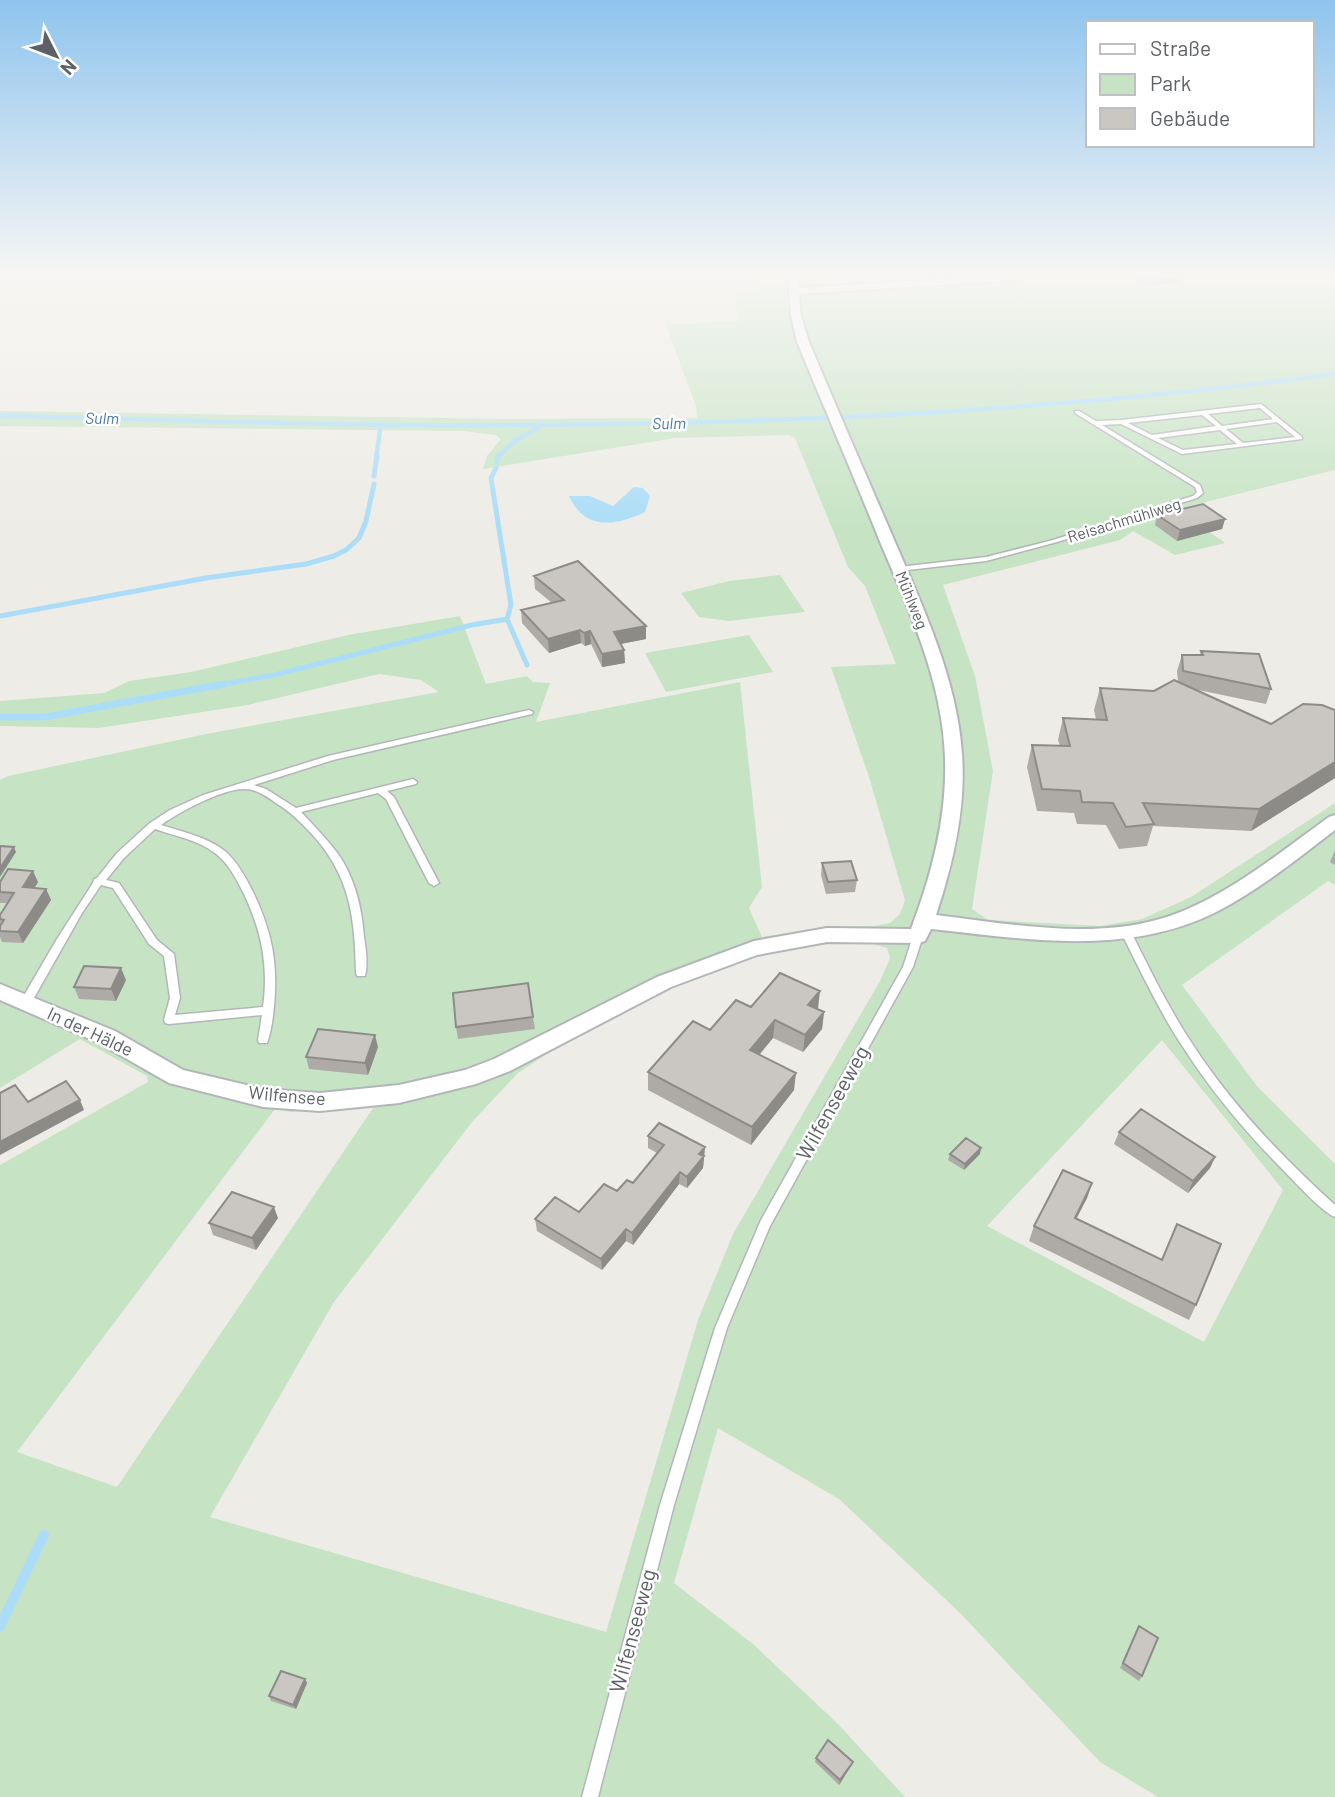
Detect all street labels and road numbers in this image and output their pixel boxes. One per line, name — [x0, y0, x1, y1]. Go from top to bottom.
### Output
street label: Reisachmühlweg — [1065, 493, 1183, 546]
street label: Mühlweg — [892, 568, 933, 632]
street label: In der Hälde — [44, 1002, 137, 1061]
street label: Wilfenseeweg — [790, 1041, 873, 1164]
street label: Wilfensee — [248, 1081, 327, 1109]
street label: Wilfenseeweg — [603, 1566, 660, 1695]

